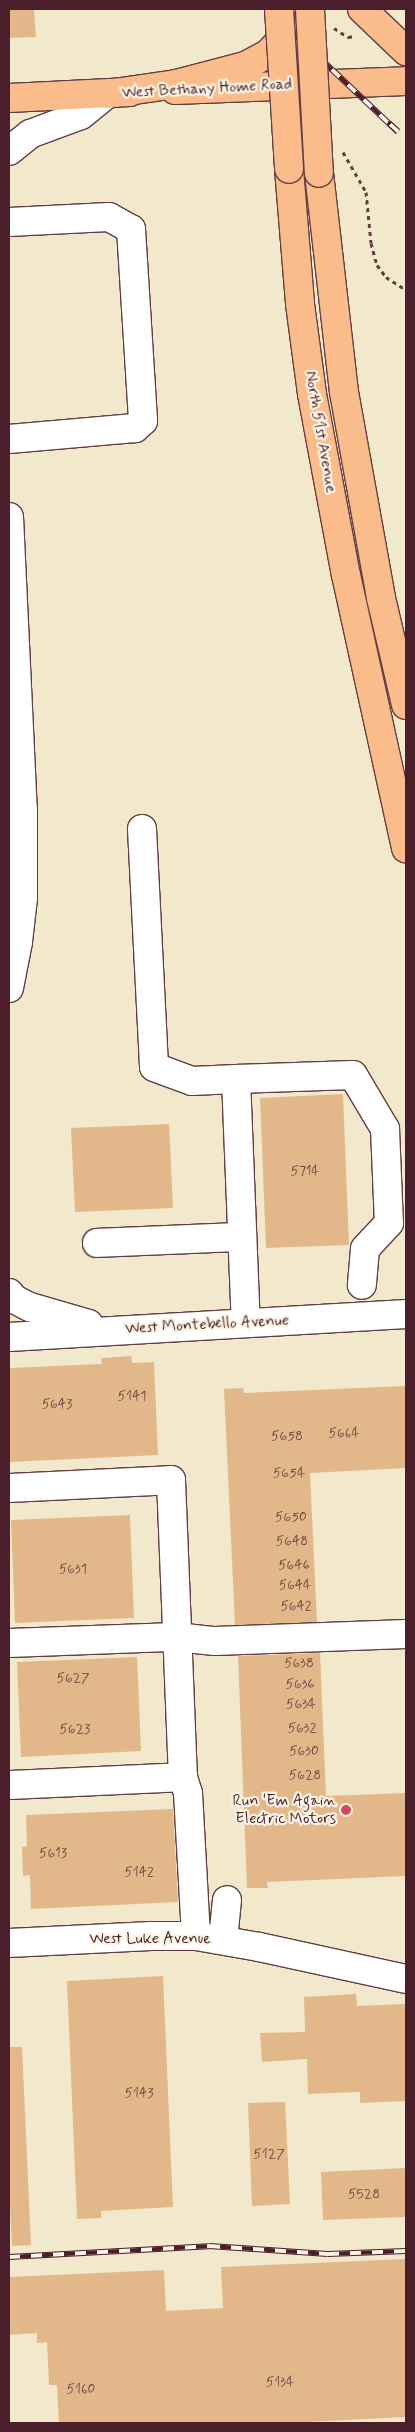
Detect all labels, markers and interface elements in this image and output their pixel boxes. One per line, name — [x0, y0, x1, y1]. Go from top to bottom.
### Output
street label: West Bethany Home Road — [120, 75, 294, 103]
street label: North 51st Avenue — [300, 370, 340, 494]
house number: 5714 — [290, 1163, 320, 1179]
street label: West Montebello Avenue — [124, 1311, 290, 1339]
house number: 5141 — [118, 1388, 146, 1404]
house number: 5643 — [42, 1396, 72, 1412]
house number: 5664 — [329, 1425, 359, 1441]
house number: 5658 — [271, 1428, 303, 1444]
house number: 5654 — [273, 1465, 305, 1481]
house number: 5650 — [275, 1509, 307, 1525]
house number: 5648 — [276, 1533, 308, 1549]
house number: 5646 — [278, 1557, 310, 1573]
house number: 5631 — [59, 1561, 87, 1577]
house number: 5644 — [279, 1577, 311, 1593]
house number: 5642 — [280, 1598, 312, 1614]
house number: 5638 — [284, 1655, 314, 1671]
house number: 5627 — [57, 1670, 89, 1686]
house number: 5636 — [285, 1676, 315, 1692]
house number: 5634 — [286, 1696, 316, 1712]
house number: 5632 — [288, 1720, 316, 1736]
house number: 5623 — [60, 1721, 90, 1737]
house number: 5630 — [289, 1743, 319, 1759]
house number: 5628 — [289, 1767, 321, 1783]
place label: Run 'Em Again Electric Motors — [236, 1791, 336, 1829]
marker: Run 'Em Again Electric Motors — [340, 1804, 352, 1816]
house number: 5613 — [39, 1845, 67, 1861]
house number: 5142 — [124, 1864, 154, 1880]
street label: West Luke Avenue — [88, 1929, 212, 1949]
house number: 5143 — [125, 2085, 153, 2101]
house number: 5127 — [253, 2146, 285, 2162]
house number: 5528 — [348, 2186, 380, 2202]
house number: 5134 — [266, 2374, 294, 2390]
house number: 5160 — [67, 2381, 95, 2397]

